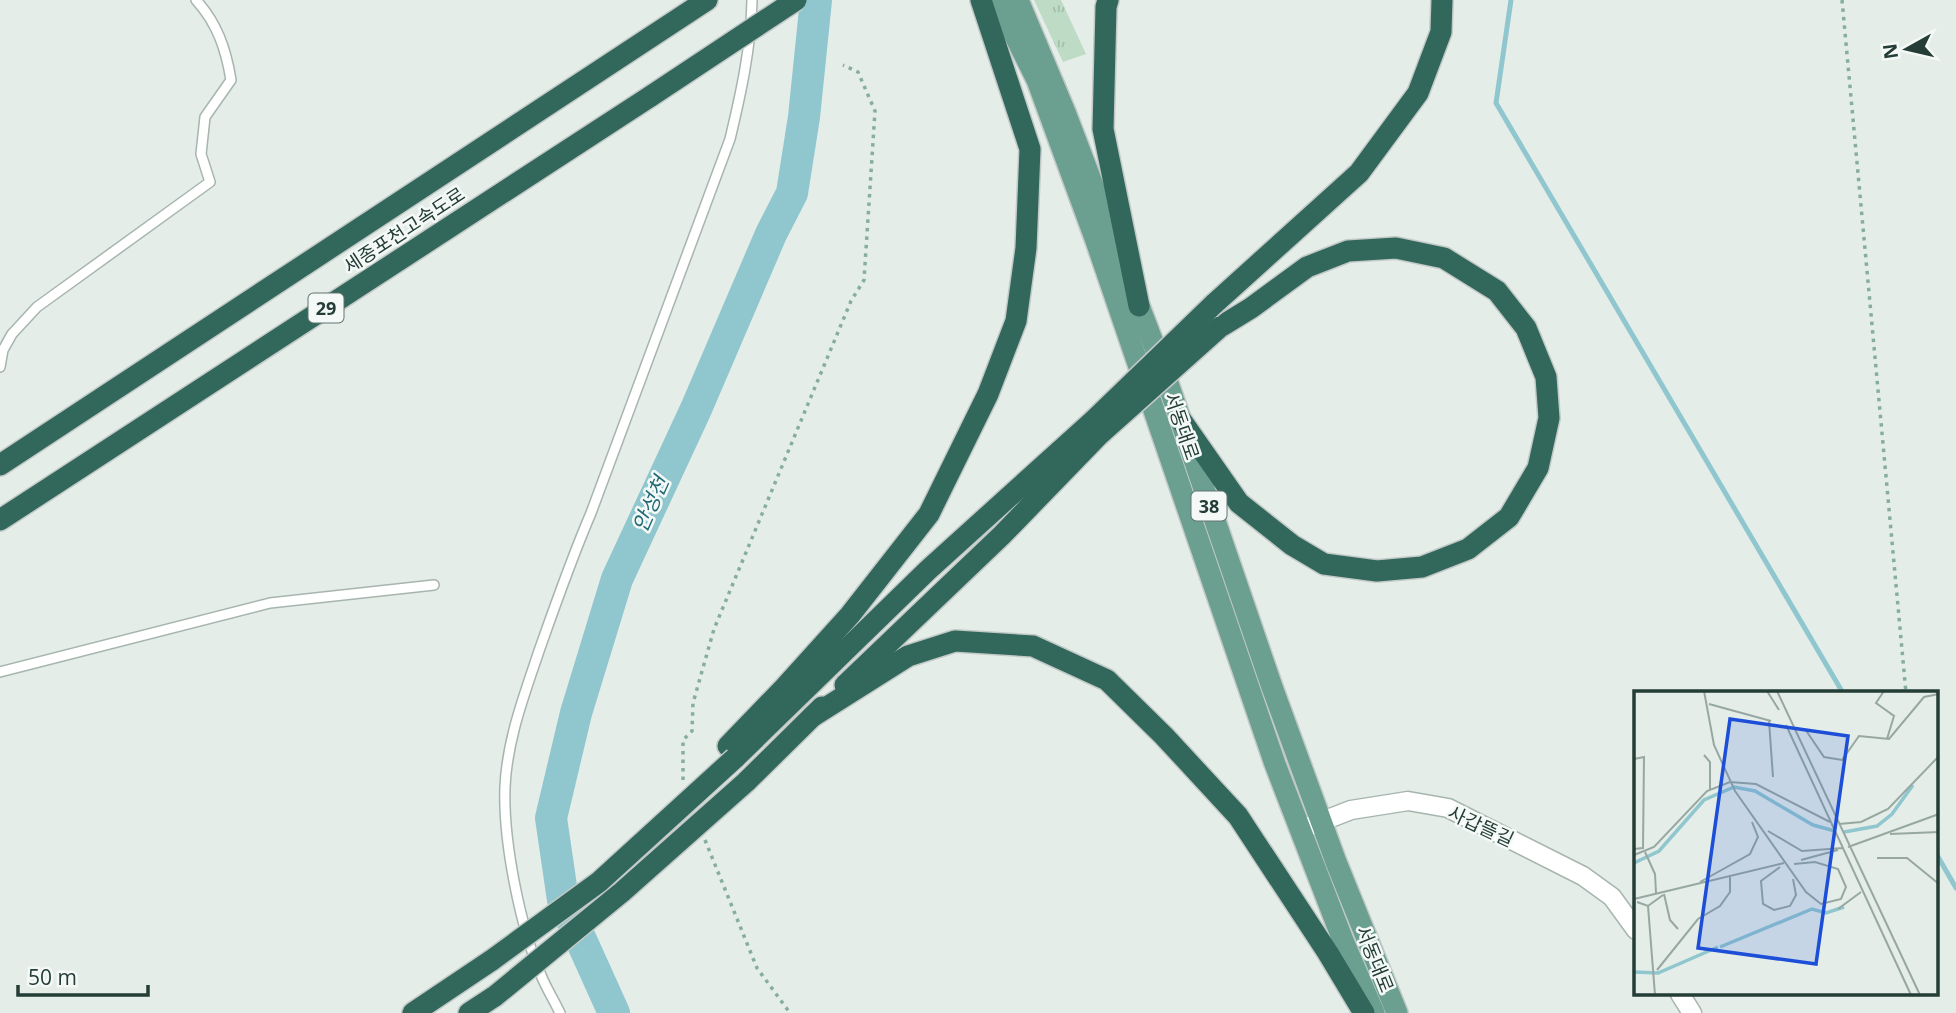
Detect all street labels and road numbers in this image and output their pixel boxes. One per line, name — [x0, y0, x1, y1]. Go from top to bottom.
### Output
street label: 세종포천고속도로 — [338, 181, 470, 279]
road number: 29 — [308, 294, 344, 322]
street label: 서동대로 — [1158, 389, 1206, 463]
road number: 38 — [1192, 492, 1226, 520]
street label: 사갑뜰길 — [1444, 799, 1518, 853]
street label: 서동대로 — [1350, 922, 1400, 996]

